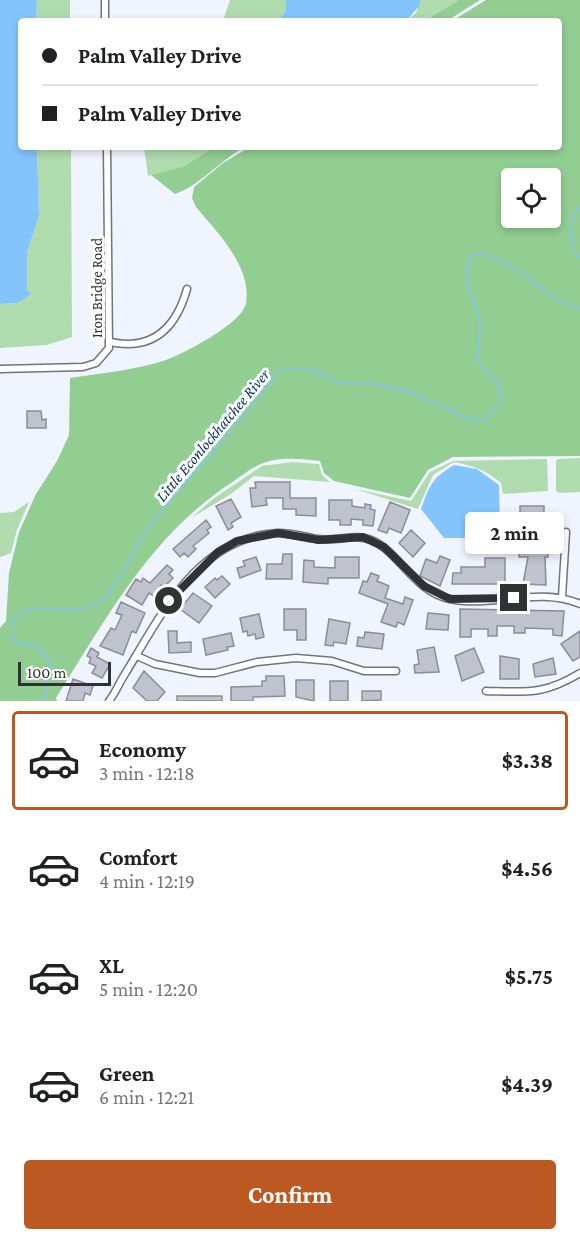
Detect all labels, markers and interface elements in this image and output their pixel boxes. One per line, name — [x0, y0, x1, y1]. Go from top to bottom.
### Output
text: Palm Valley Drive — [78, 43, 241, 68]
text: Palm Valley Drive — [78, 101, 241, 126]
map controls — [501, 168, 561, 228]
button: locate — [501, 168, 561, 228]
street label: Iron Bridge Road — [89, 238, 106, 338]
water label: Little Econlockhatchee River — [152, 366, 273, 505]
callout: 2 min — [464, 511, 564, 553]
text: 2 min — [490, 522, 539, 544]
route end — [500, 584, 527, 611]
route start — [155, 587, 182, 614]
scale bar — [18, 659, 111, 686]
text: 100 m — [27, 664, 66, 681]
icon: car — [27, 734, 81, 788]
text: Economy — [99, 737, 186, 762]
text: $3.38 — [502, 748, 553, 773]
text: 3 min · 12:18 — [99, 762, 195, 784]
icon: car — [27, 842, 81, 896]
text: Comfort — [99, 845, 177, 870]
text: $4.56 — [501, 856, 553, 881]
text: 4 min · 12:19 — [99, 870, 195, 892]
icon: car — [27, 950, 81, 1004]
text: XL — [99, 953, 124, 978]
text: $5.75 — [505, 964, 553, 989]
text: 5 min · 12:20 — [99, 978, 198, 1000]
icon: car — [27, 1058, 81, 1112]
text: Green — [99, 1061, 155, 1086]
text: $4.39 — [501, 1072, 553, 1097]
text: 6 min · 12:21 — [99, 1086, 194, 1108]
button: Confirm — [24, 1160, 556, 1229]

